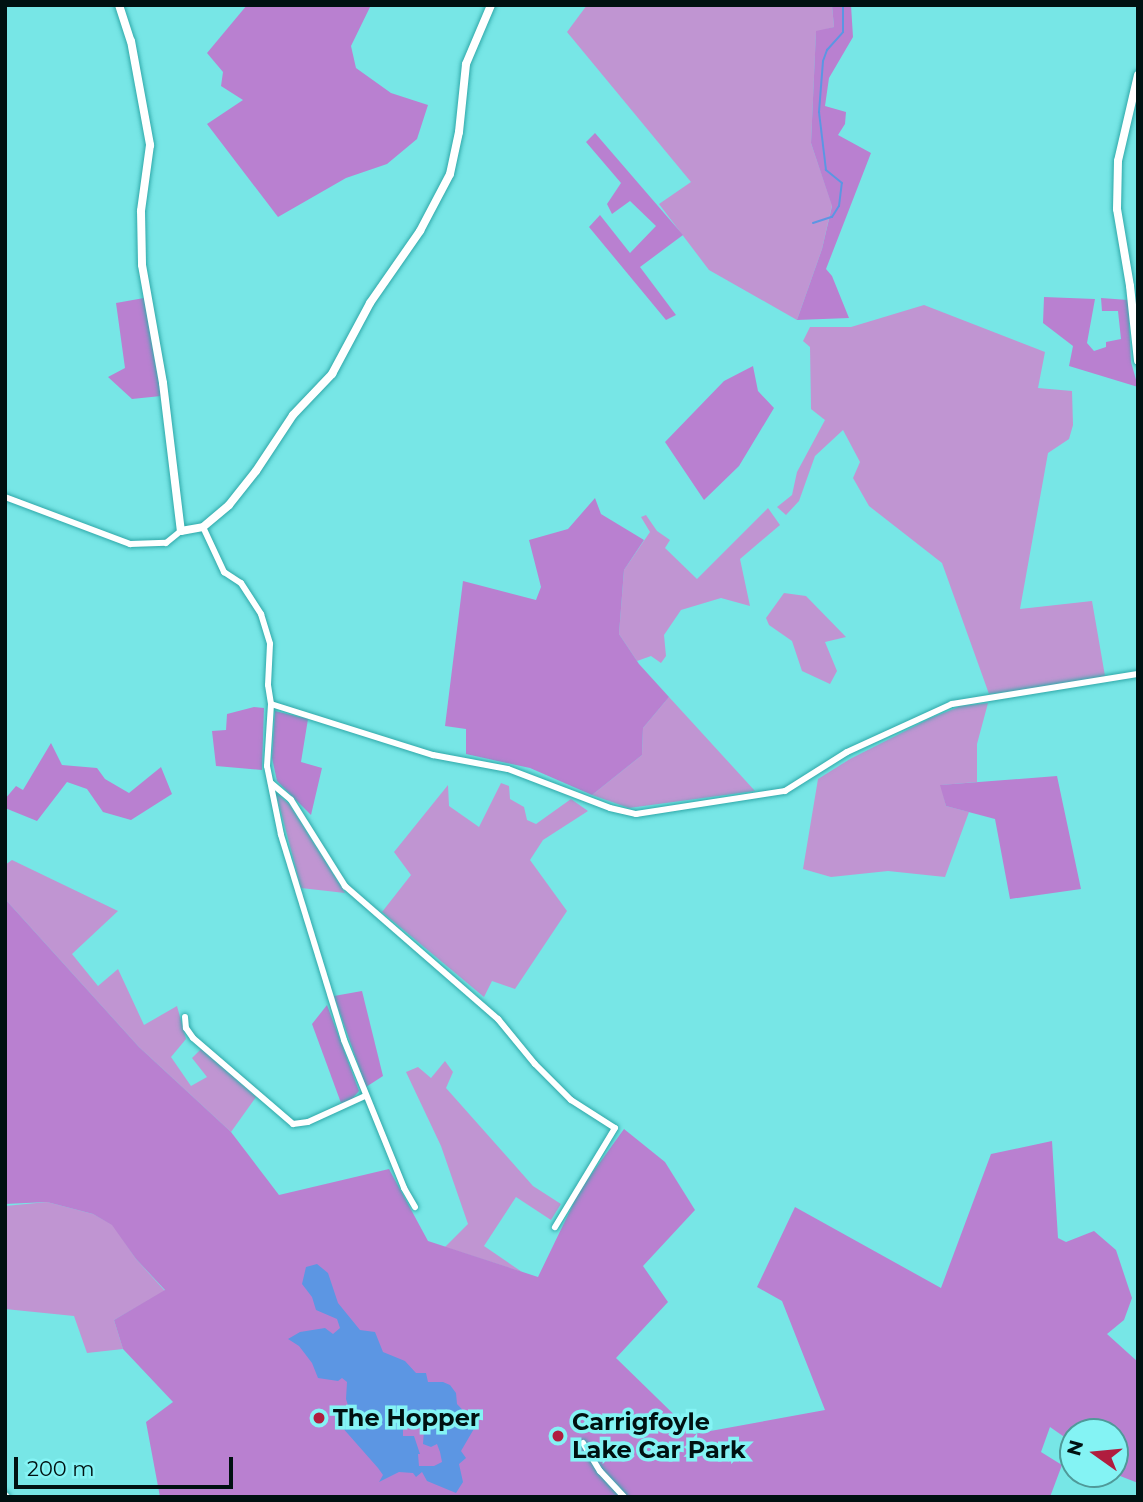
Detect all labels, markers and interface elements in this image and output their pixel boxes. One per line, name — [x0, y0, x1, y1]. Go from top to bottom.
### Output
place label: The Hopper — [333, 1404, 480, 1432]
place label: Carrigfoyle Lake Car Park — [572, 1408, 746, 1464]
marker: The Hopper — [311, 1410, 327, 1426]
north arrow — [1059, 1418, 1129, 1488]
marker: Carrigfoyle Lake Car Park — [550, 1428, 566, 1444]
text: N — [1062, 1438, 1088, 1458]
scale bar — [18, 1442, 236, 1486]
text: 200 m — [27, 1456, 94, 1481]

